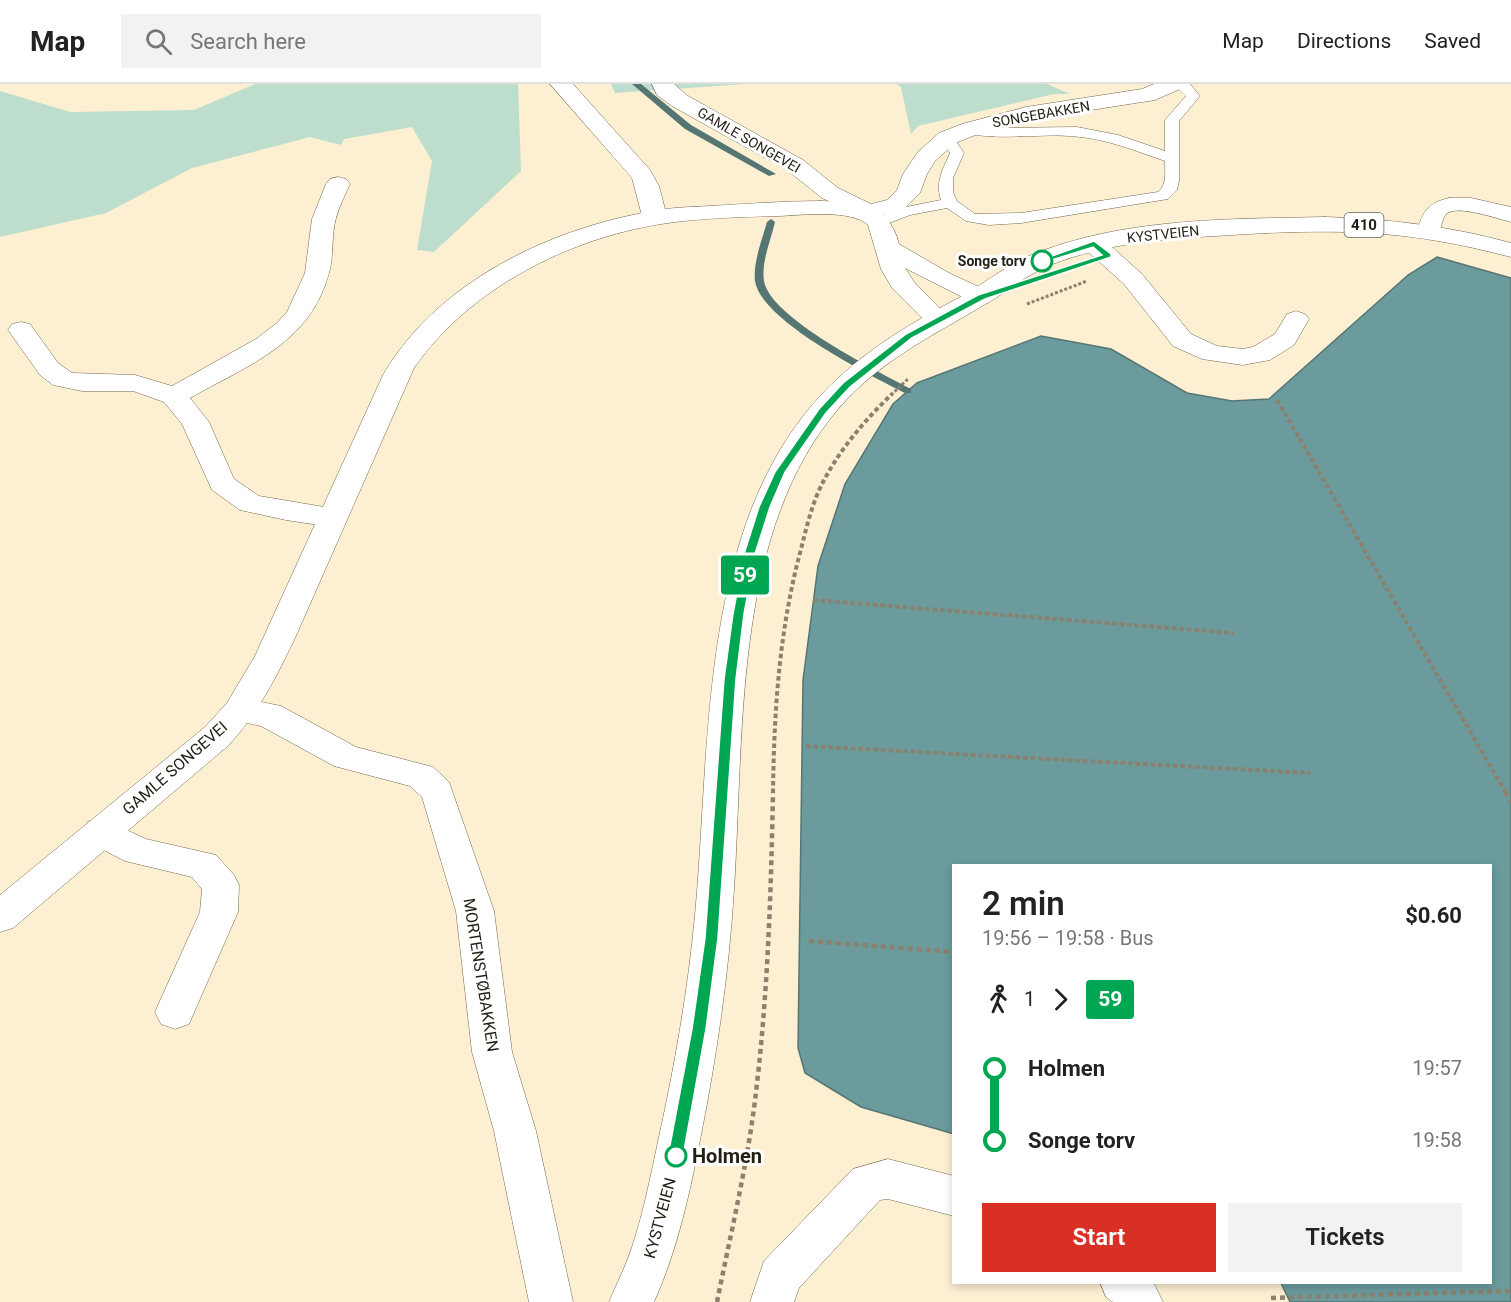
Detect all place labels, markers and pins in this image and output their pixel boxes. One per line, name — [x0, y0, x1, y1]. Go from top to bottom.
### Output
marker: Songe torv — [1031, 250, 1053, 272]
place label: Songe torv — [958, 253, 1026, 269]
place label: Holmen — [692, 1144, 762, 1168]
marker: Holmen — [665, 1145, 687, 1167]

